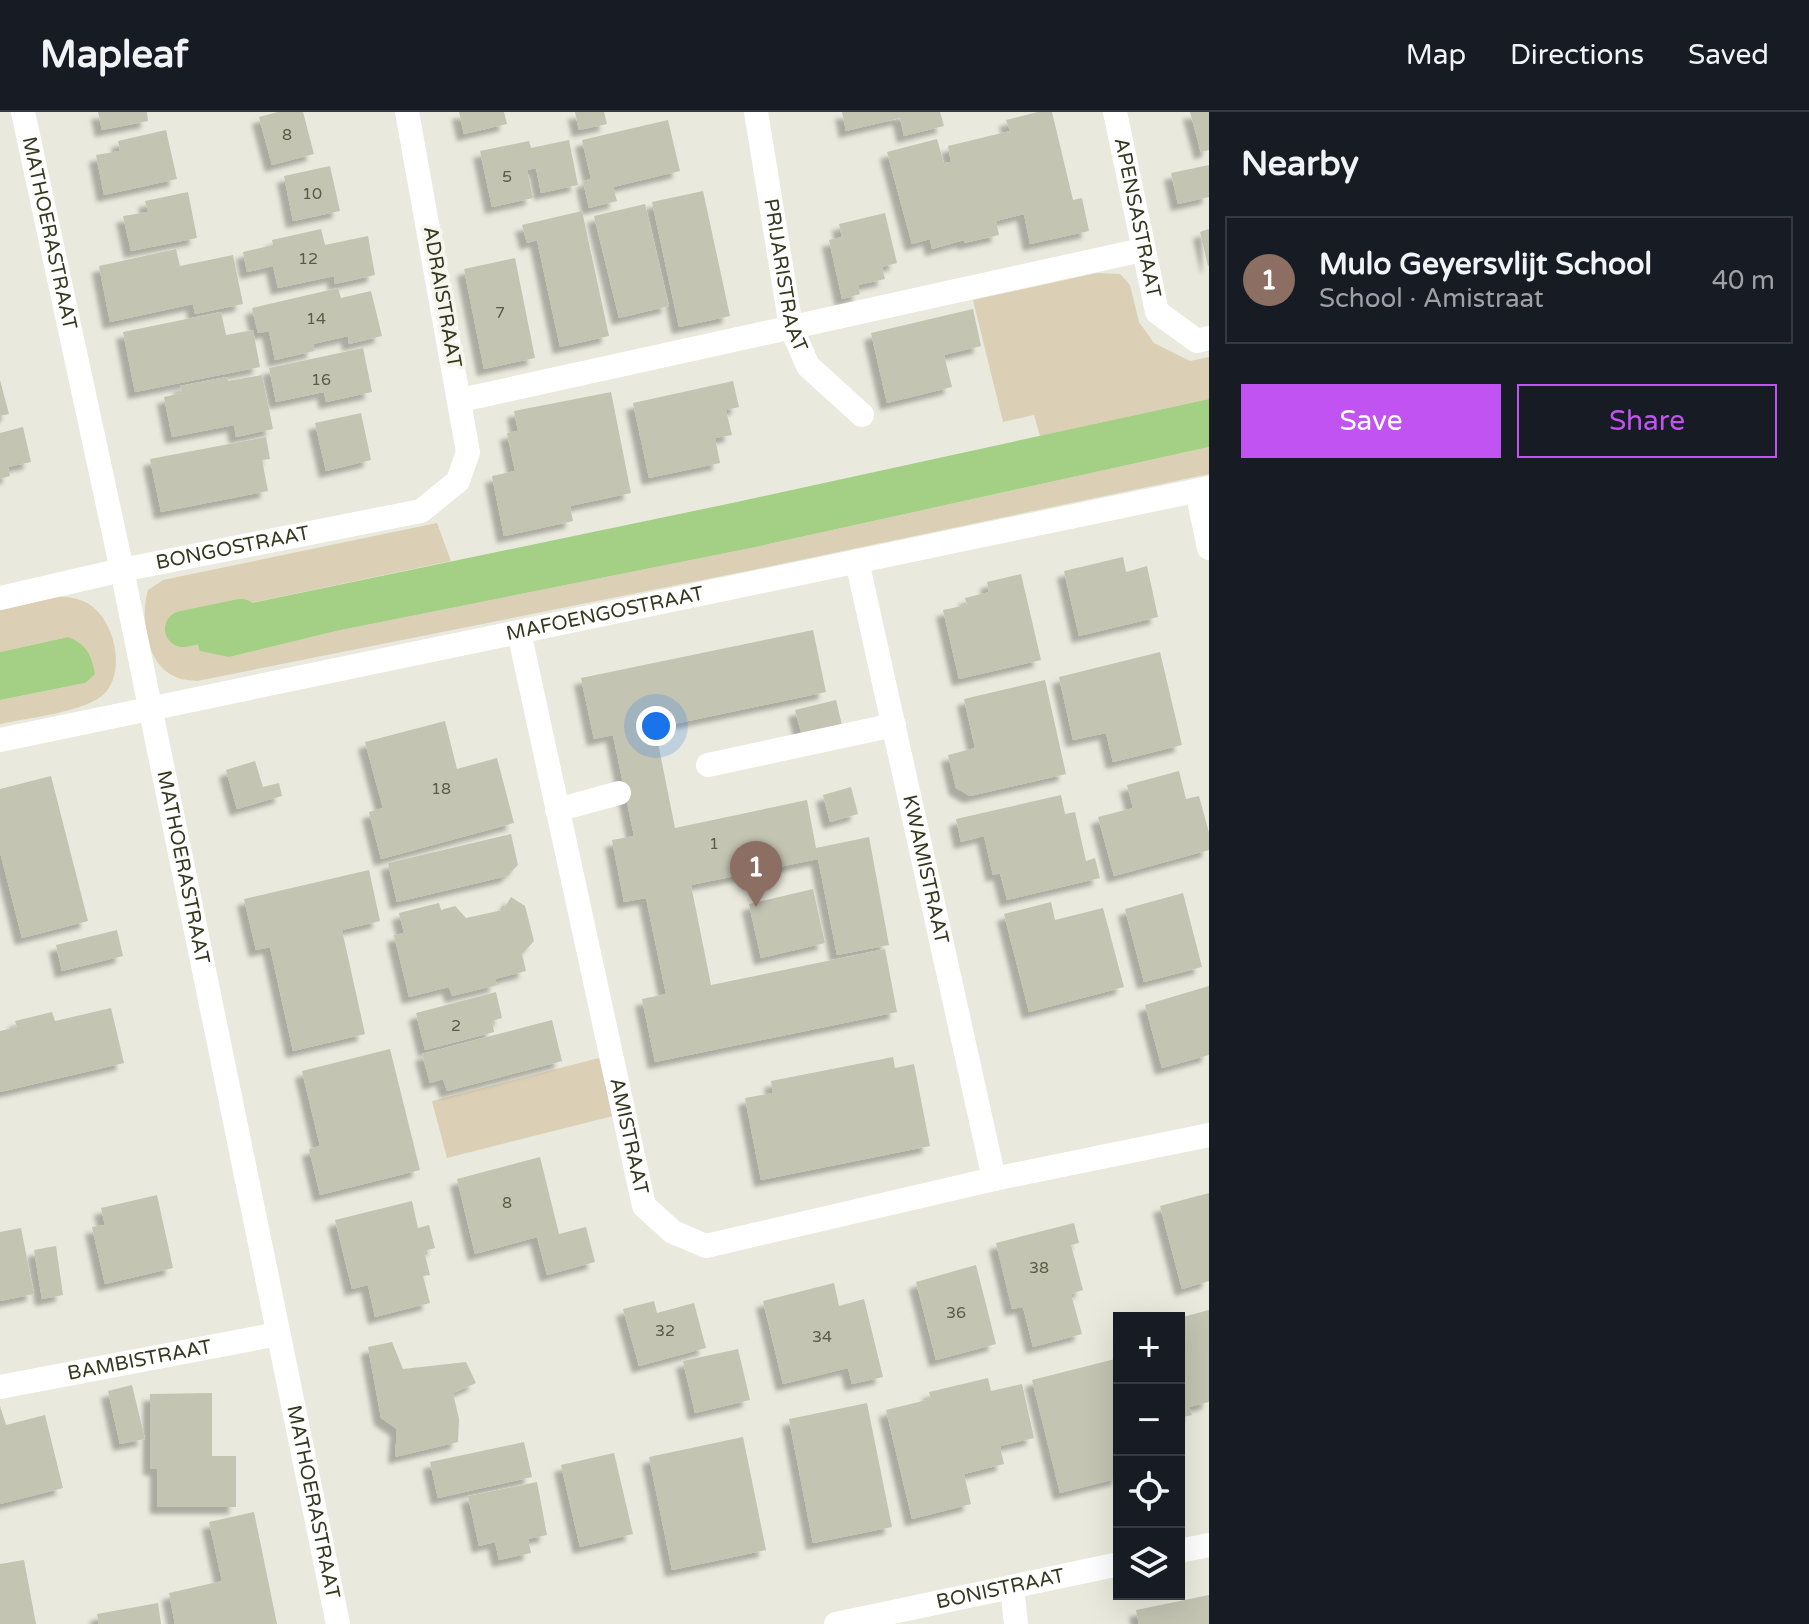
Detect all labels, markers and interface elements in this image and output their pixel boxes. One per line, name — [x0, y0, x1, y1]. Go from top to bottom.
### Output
text: Mapleaf — [40, 32, 188, 78]
text: Map — [1406, 38, 1466, 72]
text: Directions — [1510, 38, 1644, 72]
text: Saved — [1688, 38, 1769, 72]
house number: 8 — [282, 125, 292, 145]
street label: MATHOERASTRAAT — [17, 134, 82, 332]
street label: APENSASTRAAT — [1109, 136, 1166, 300]
text: Nearby — [1241, 144, 1359, 185]
house number: 5 — [502, 167, 512, 187]
house number: 10 — [302, 184, 322, 204]
street label: PRIJARISTRAAT — [758, 197, 812, 356]
street label: ADRAISTRAAT — [418, 224, 466, 370]
text: Mulo Geyersvlijt School — [1319, 246, 1652, 283]
house number: 12 — [298, 249, 318, 269]
text: 1 — [1261, 265, 1277, 296]
text: 40 m — [1712, 265, 1775, 296]
text: School · Amistraat — [1319, 283, 1544, 314]
house number: 7 — [495, 303, 505, 323]
house number: 14 — [306, 309, 326, 329]
house number: 16 — [311, 370, 331, 390]
button: Save — [1241, 384, 1501, 458]
button: Share — [1517, 384, 1777, 458]
street label: BONGOSTRAAT — [154, 521, 312, 575]
street label: MAFOENGOSTRAAT — [504, 582, 706, 646]
your location — [636, 706, 676, 746]
street label: MATHOERASTRAAT — [151, 768, 214, 966]
house number: 18 — [431, 779, 451, 799]
street label: KWAMISTRAAT — [897, 793, 954, 946]
house number: 1 — [709, 834, 719, 854]
pin: 1 — [730, 841, 782, 907]
house number: 2 — [451, 1016, 461, 1036]
street label: AMISTRAAT — [604, 1076, 653, 1197]
house number: 8 — [502, 1193, 512, 1213]
house number: 38 — [1029, 1258, 1049, 1278]
house number: 36 — [946, 1303, 966, 1323]
map controls — [1113, 1312, 1185, 1600]
button: + — [1113, 1312, 1185, 1384]
house number: 32 — [655, 1321, 675, 1341]
house number: 34 — [812, 1327, 832, 1347]
street label: BAMBISTRAAT — [65, 1335, 214, 1386]
button: − — [1113, 1384, 1185, 1456]
street label: MATHOERASTRAAT — [281, 1403, 345, 1601]
button: locate — [1113, 1456, 1185, 1528]
button: layers — [1113, 1528, 1185, 1600]
street label: BONISTRAAT — [934, 1564, 1067, 1614]

